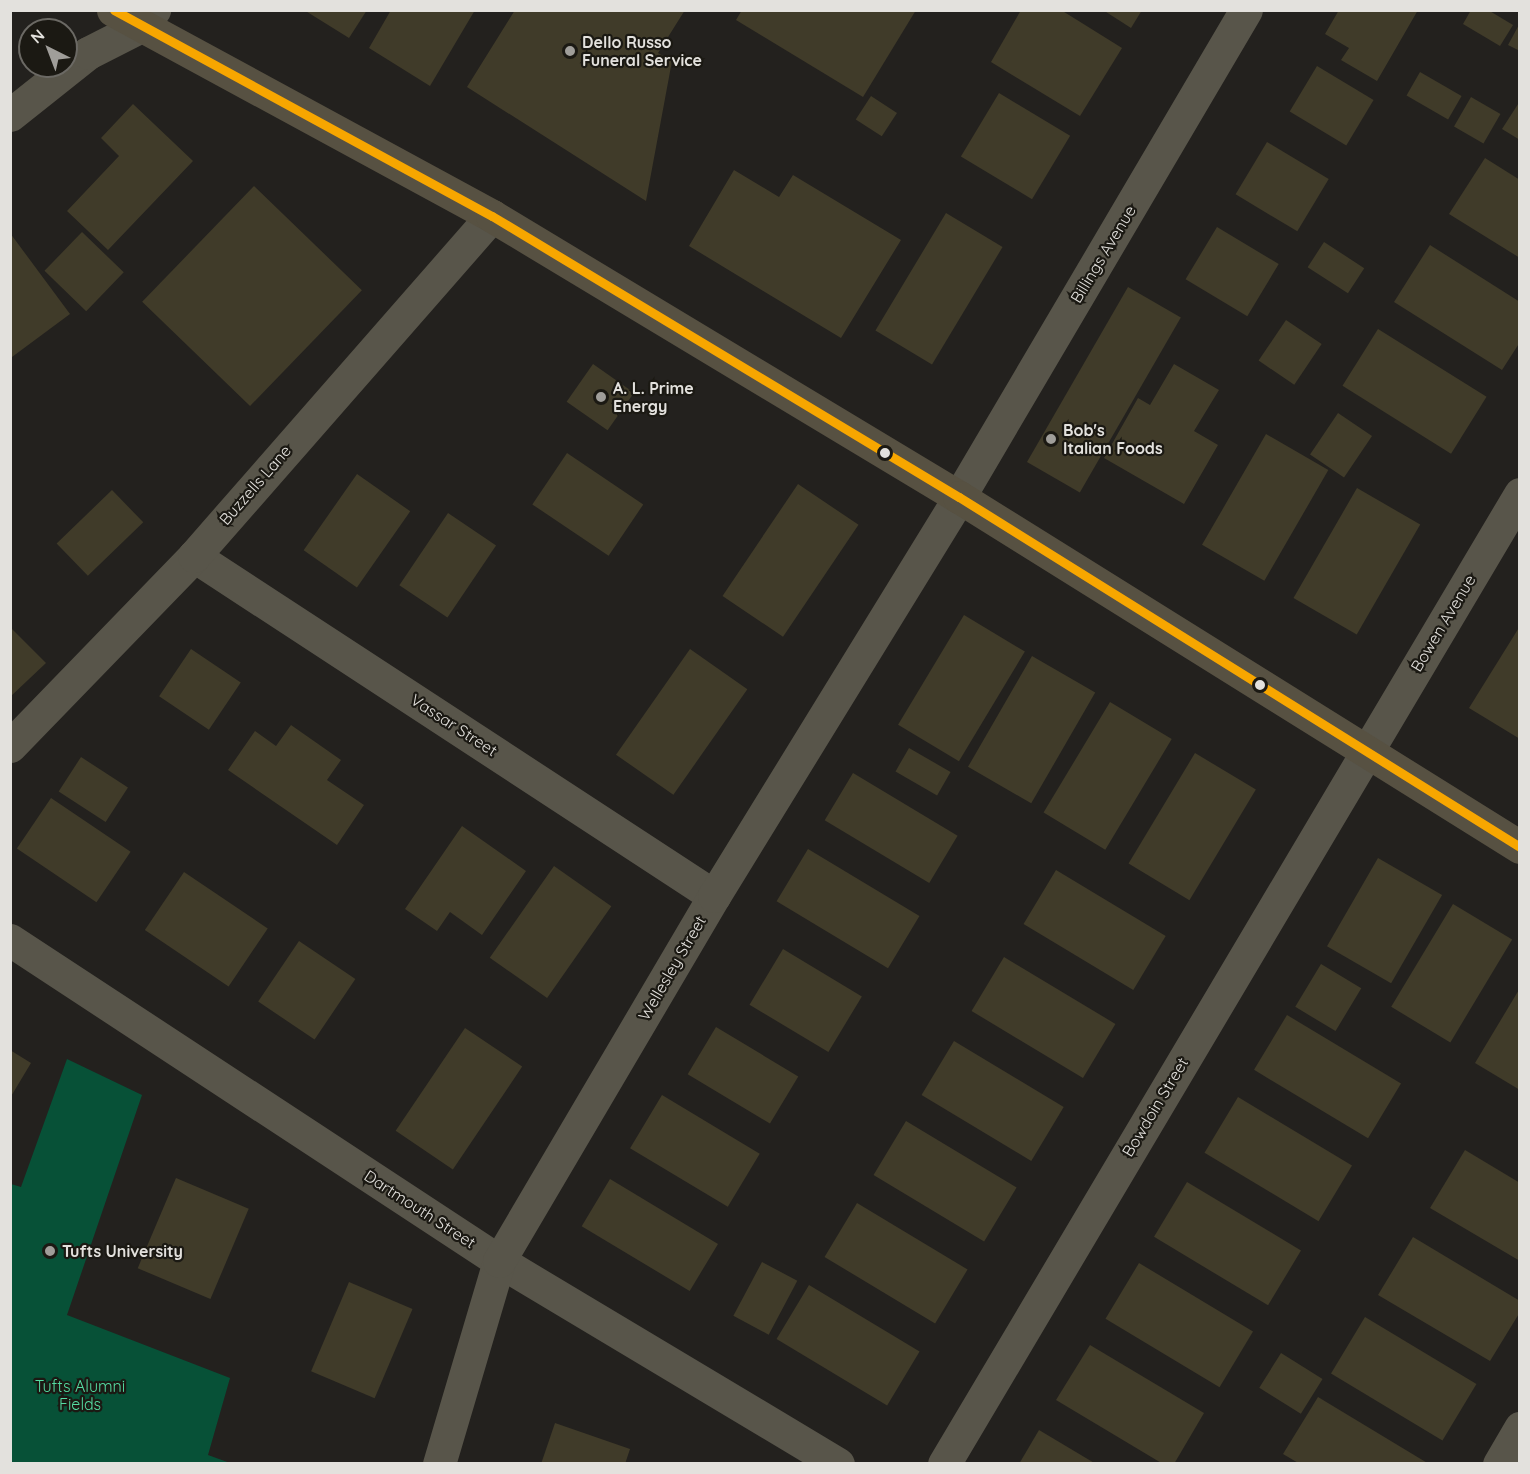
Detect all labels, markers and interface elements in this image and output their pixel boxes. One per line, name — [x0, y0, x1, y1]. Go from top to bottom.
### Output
north arrow — [18, 18, 78, 78]
text: N — [26, 25, 48, 47]
place label: Dello Russo Funeral Service — [582, 32, 702, 70]
marker: Dello Russo Funeral Service — [563, 44, 577, 58]
street label: Billings Avenue — [1066, 202, 1140, 306]
place label: A. L. Prime Energy — [613, 378, 694, 416]
marker: A. L. Prime Energy — [594, 390, 608, 404]
place label: Bob's Italian Foods — [1063, 420, 1163, 458]
marker: Bob's Italian Foods — [1044, 432, 1058, 446]
street label: Buzzells Lane — [215, 441, 295, 529]
unlabelled marker — [879, 447, 891, 459]
street label: Bowen Avenue — [1407, 571, 1479, 675]
unlabelled marker — [1254, 679, 1266, 691]
street label: Vassar Street — [407, 690, 501, 760]
street label: Wellesley Street — [634, 912, 710, 1024]
street label: Bowdoin Street — [1118, 1054, 1192, 1160]
street label: Dartmouth Street — [361, 1166, 479, 1252]
place label: Tufts University — [62, 1241, 183, 1261]
marker: Tufts University — [43, 1244, 57, 1258]
park label: Tufts Alumni Fields — [35, 1376, 125, 1414]

